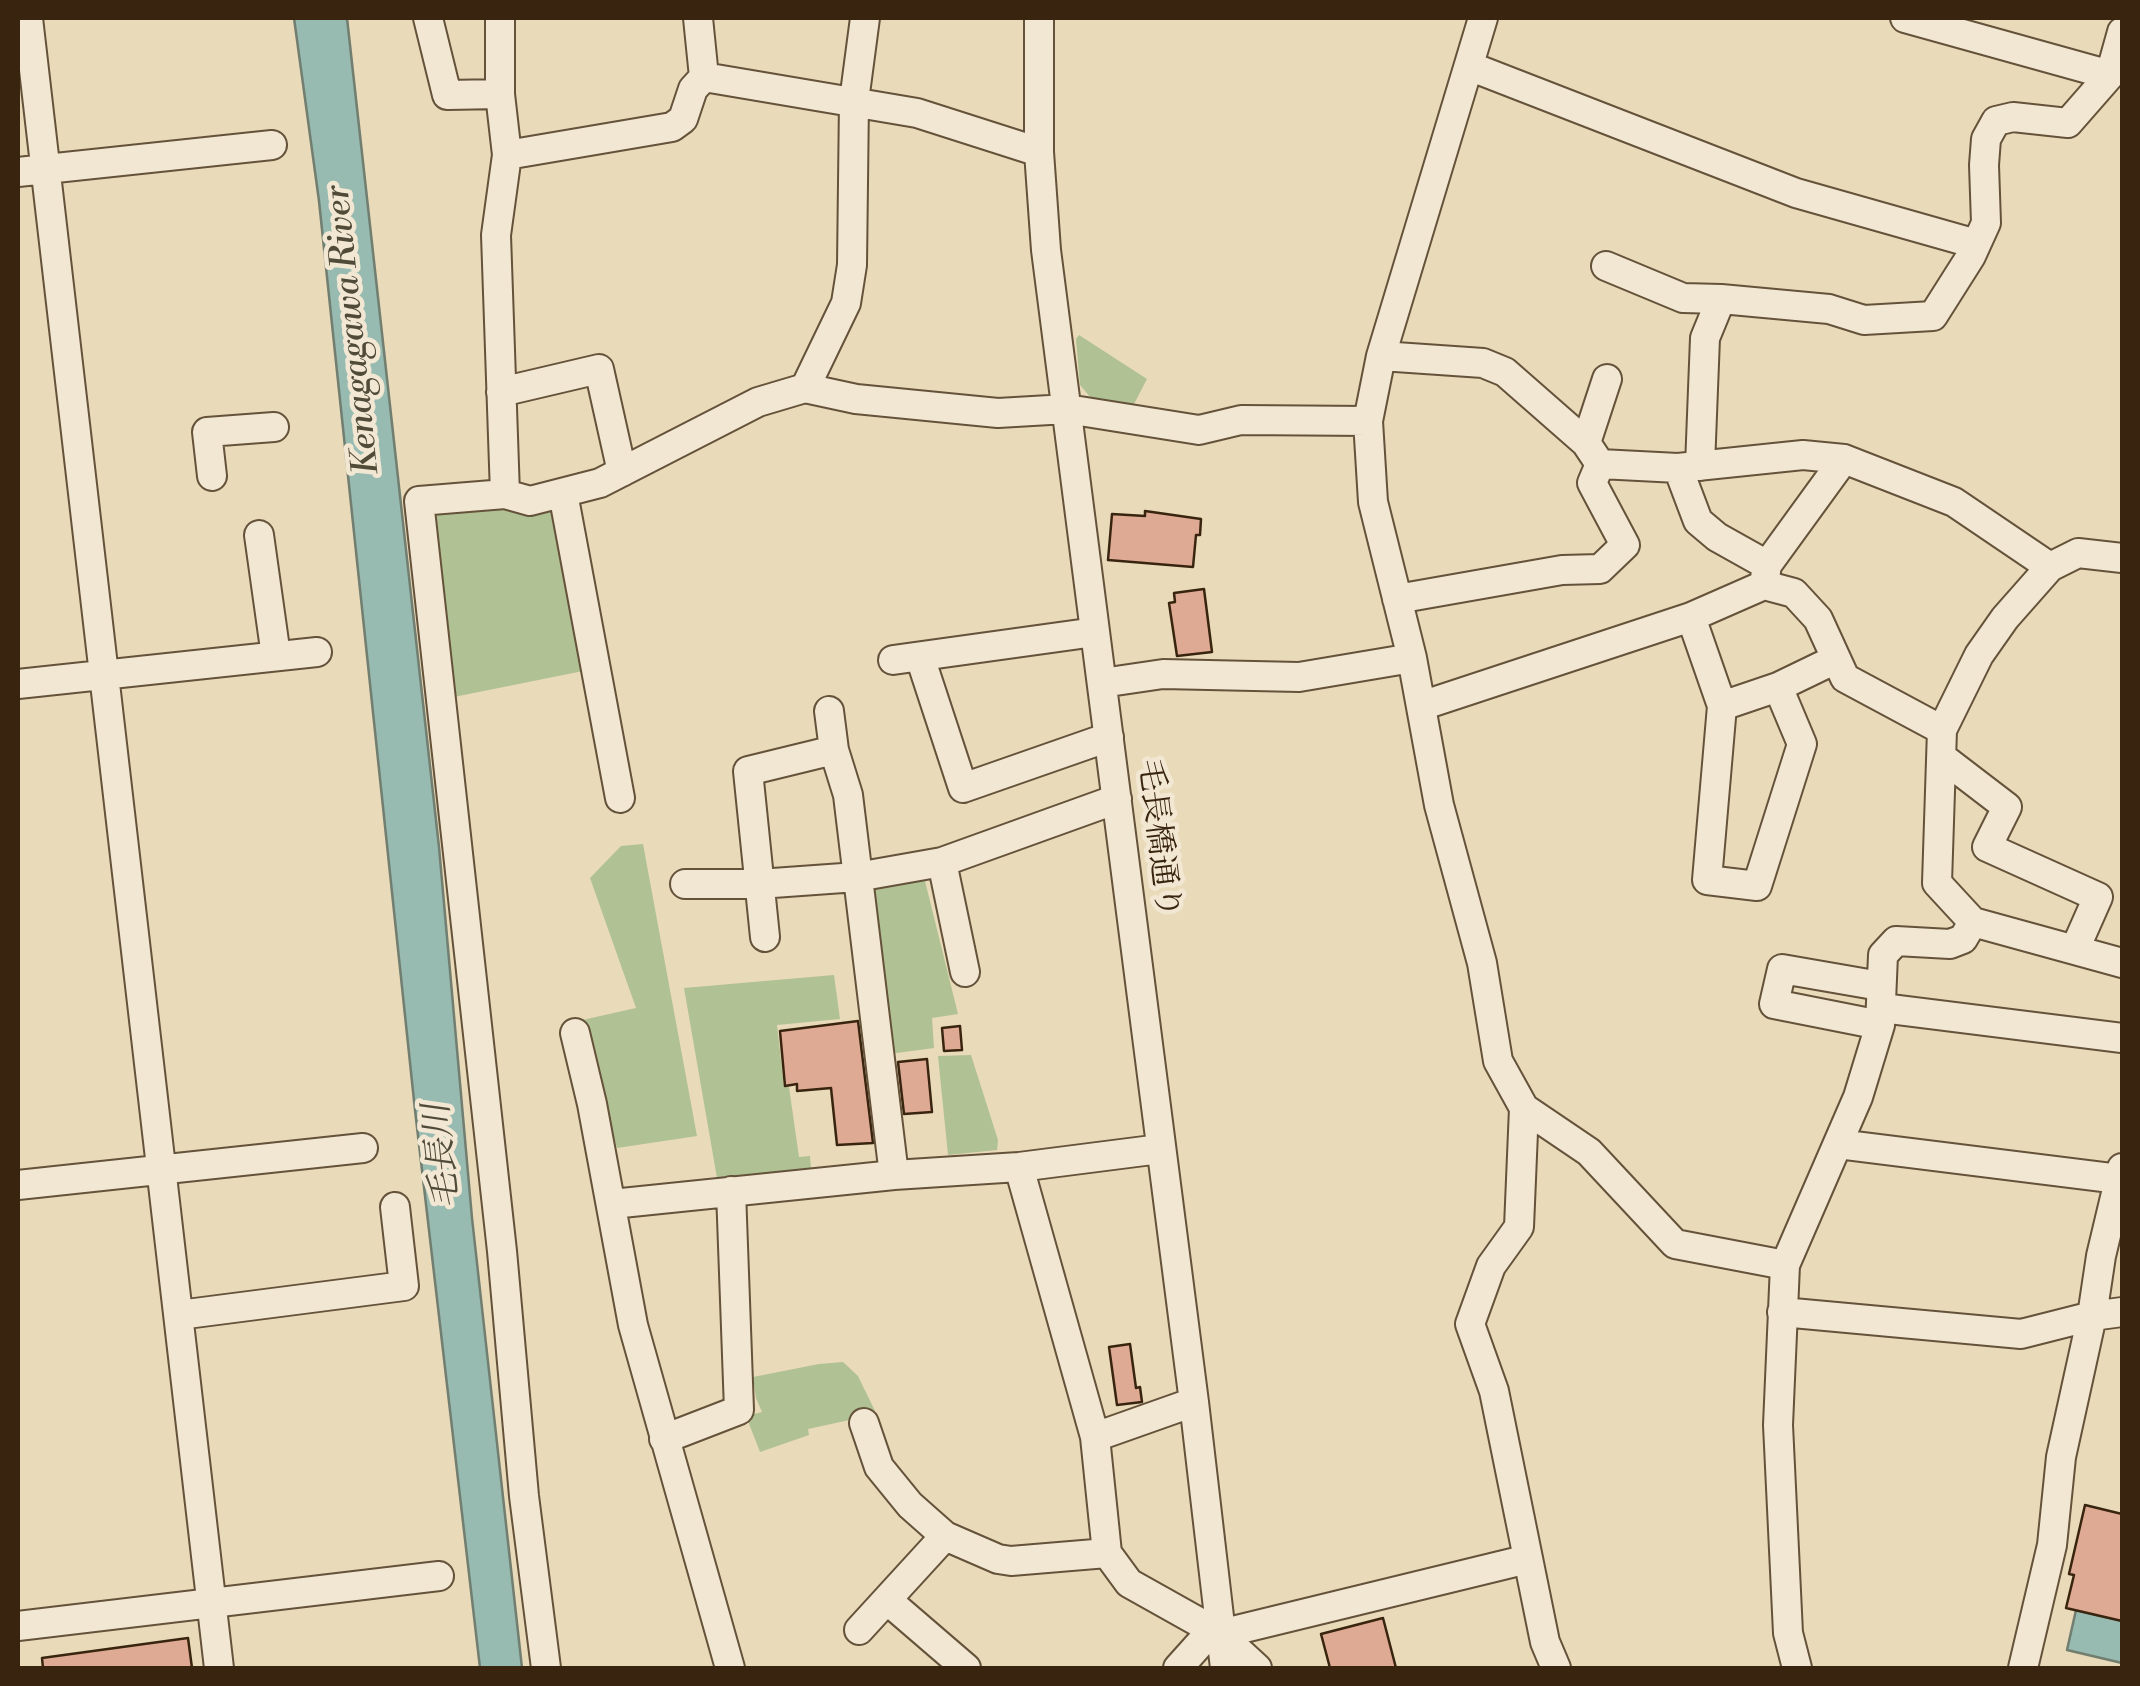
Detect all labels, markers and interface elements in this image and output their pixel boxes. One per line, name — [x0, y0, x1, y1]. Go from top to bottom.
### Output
water label: Kenagagawa River — [318, 183, 390, 477]
street label: 毛長橋通り — [1128, 757, 1186, 921]
water label: 毛長川 — [418, 1102, 470, 1210]

